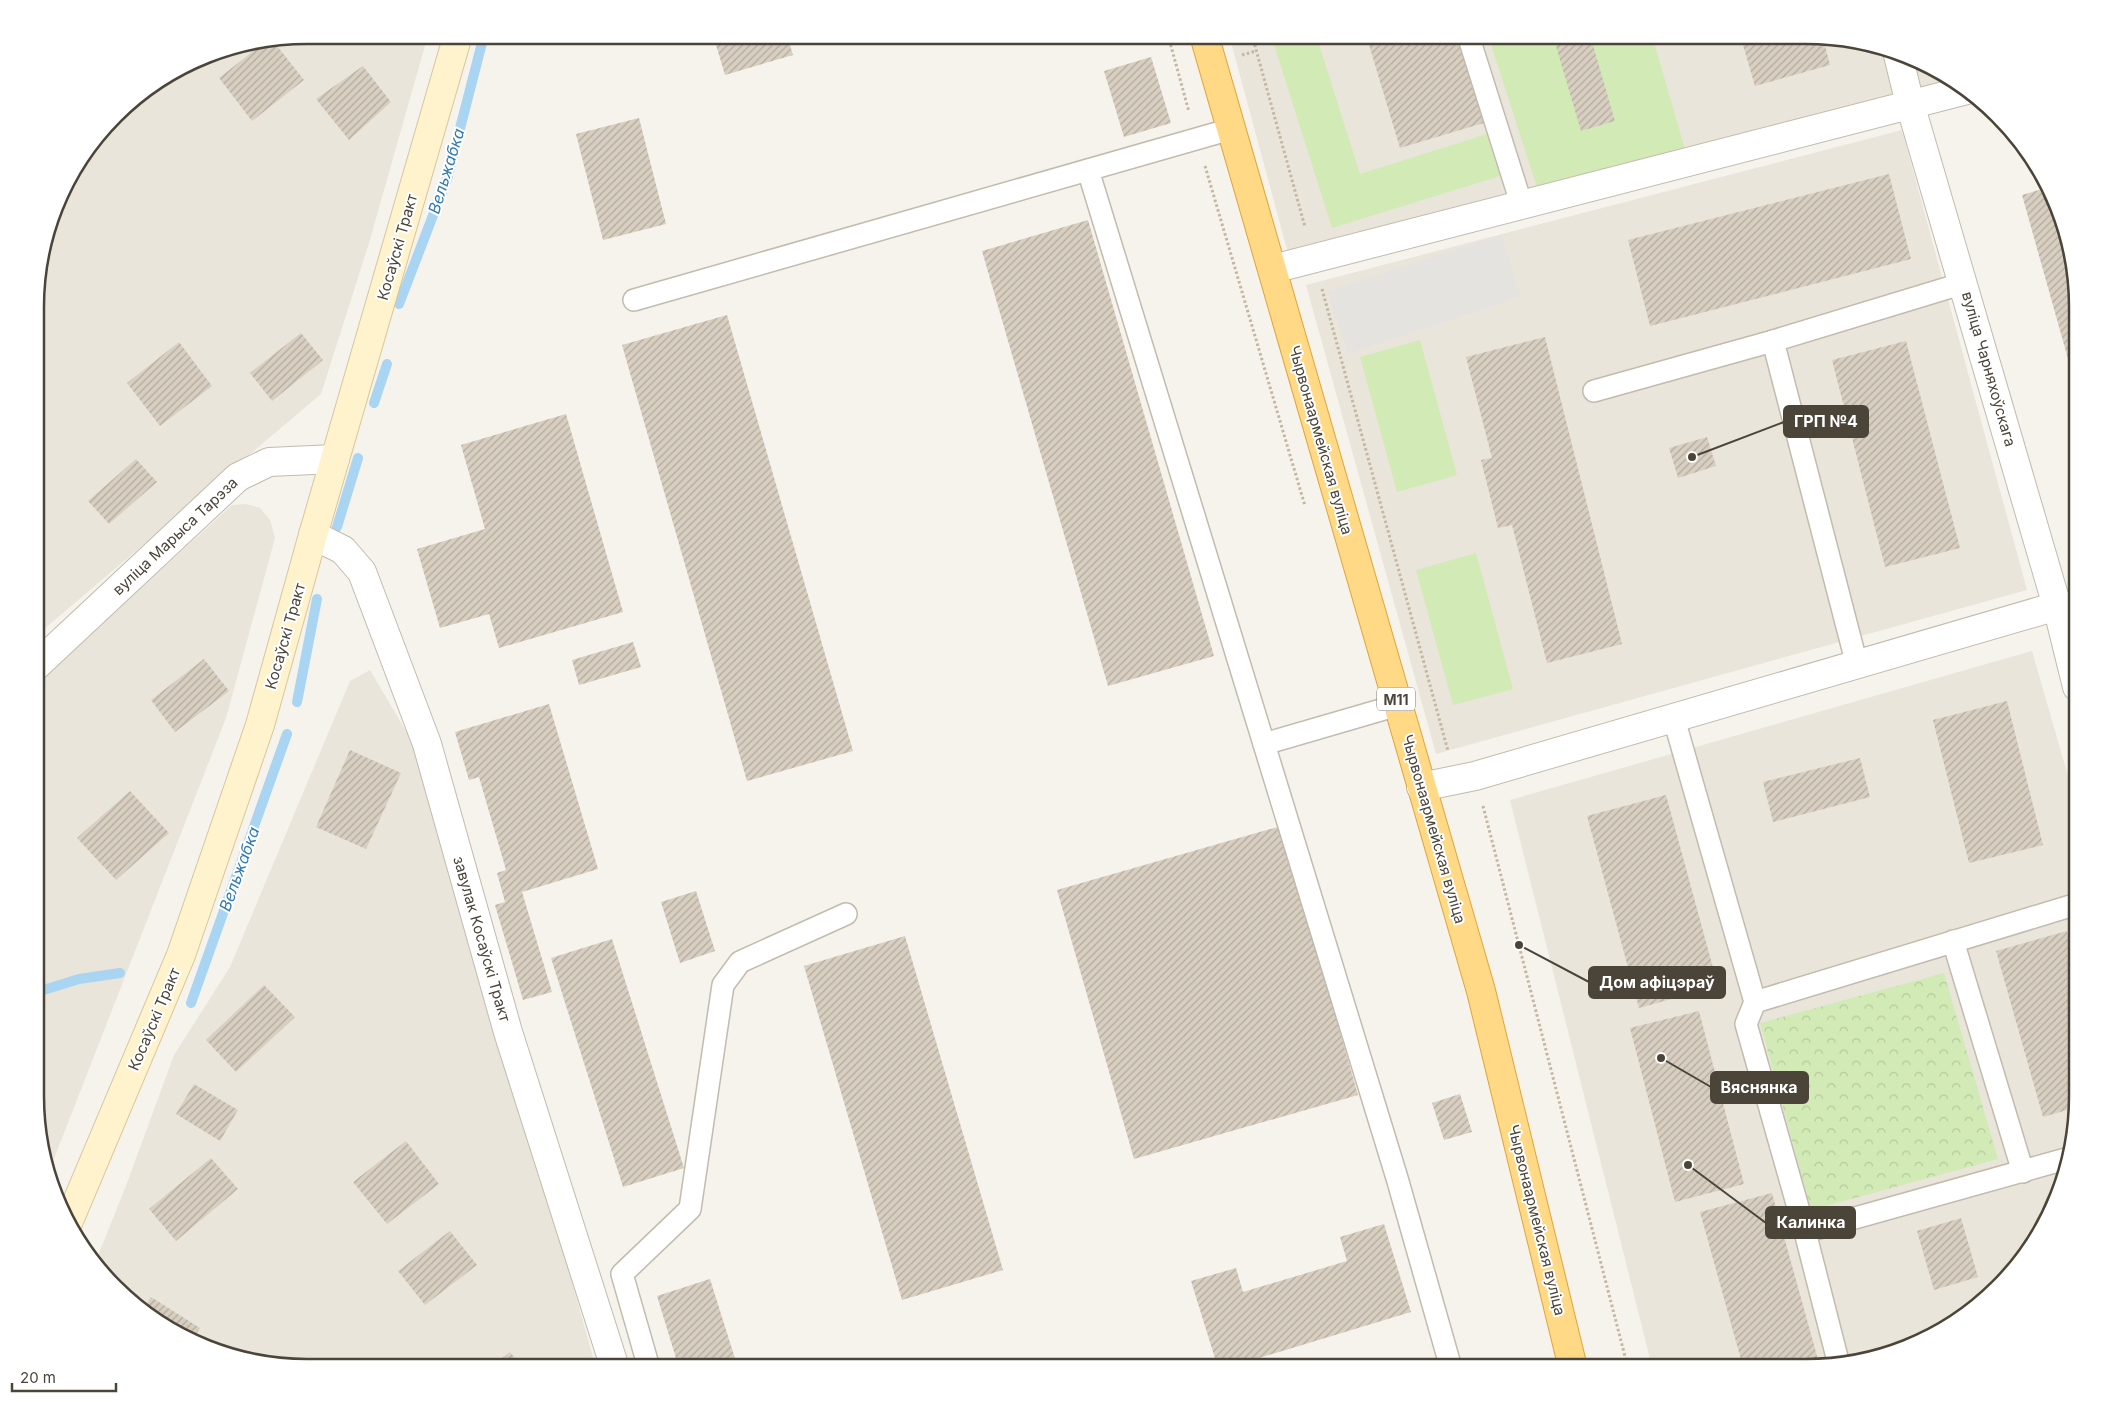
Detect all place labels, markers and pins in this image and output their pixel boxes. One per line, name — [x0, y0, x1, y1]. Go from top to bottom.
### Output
callout: ГРП №4 — [1784, 406, 1868, 437]
callout: Дом афіцэраў — [1589, 967, 1725, 998]
callout: Вяснянка — [1711, 1072, 1808, 1103]
callout: Калинка — [1766, 1207, 1855, 1238]

